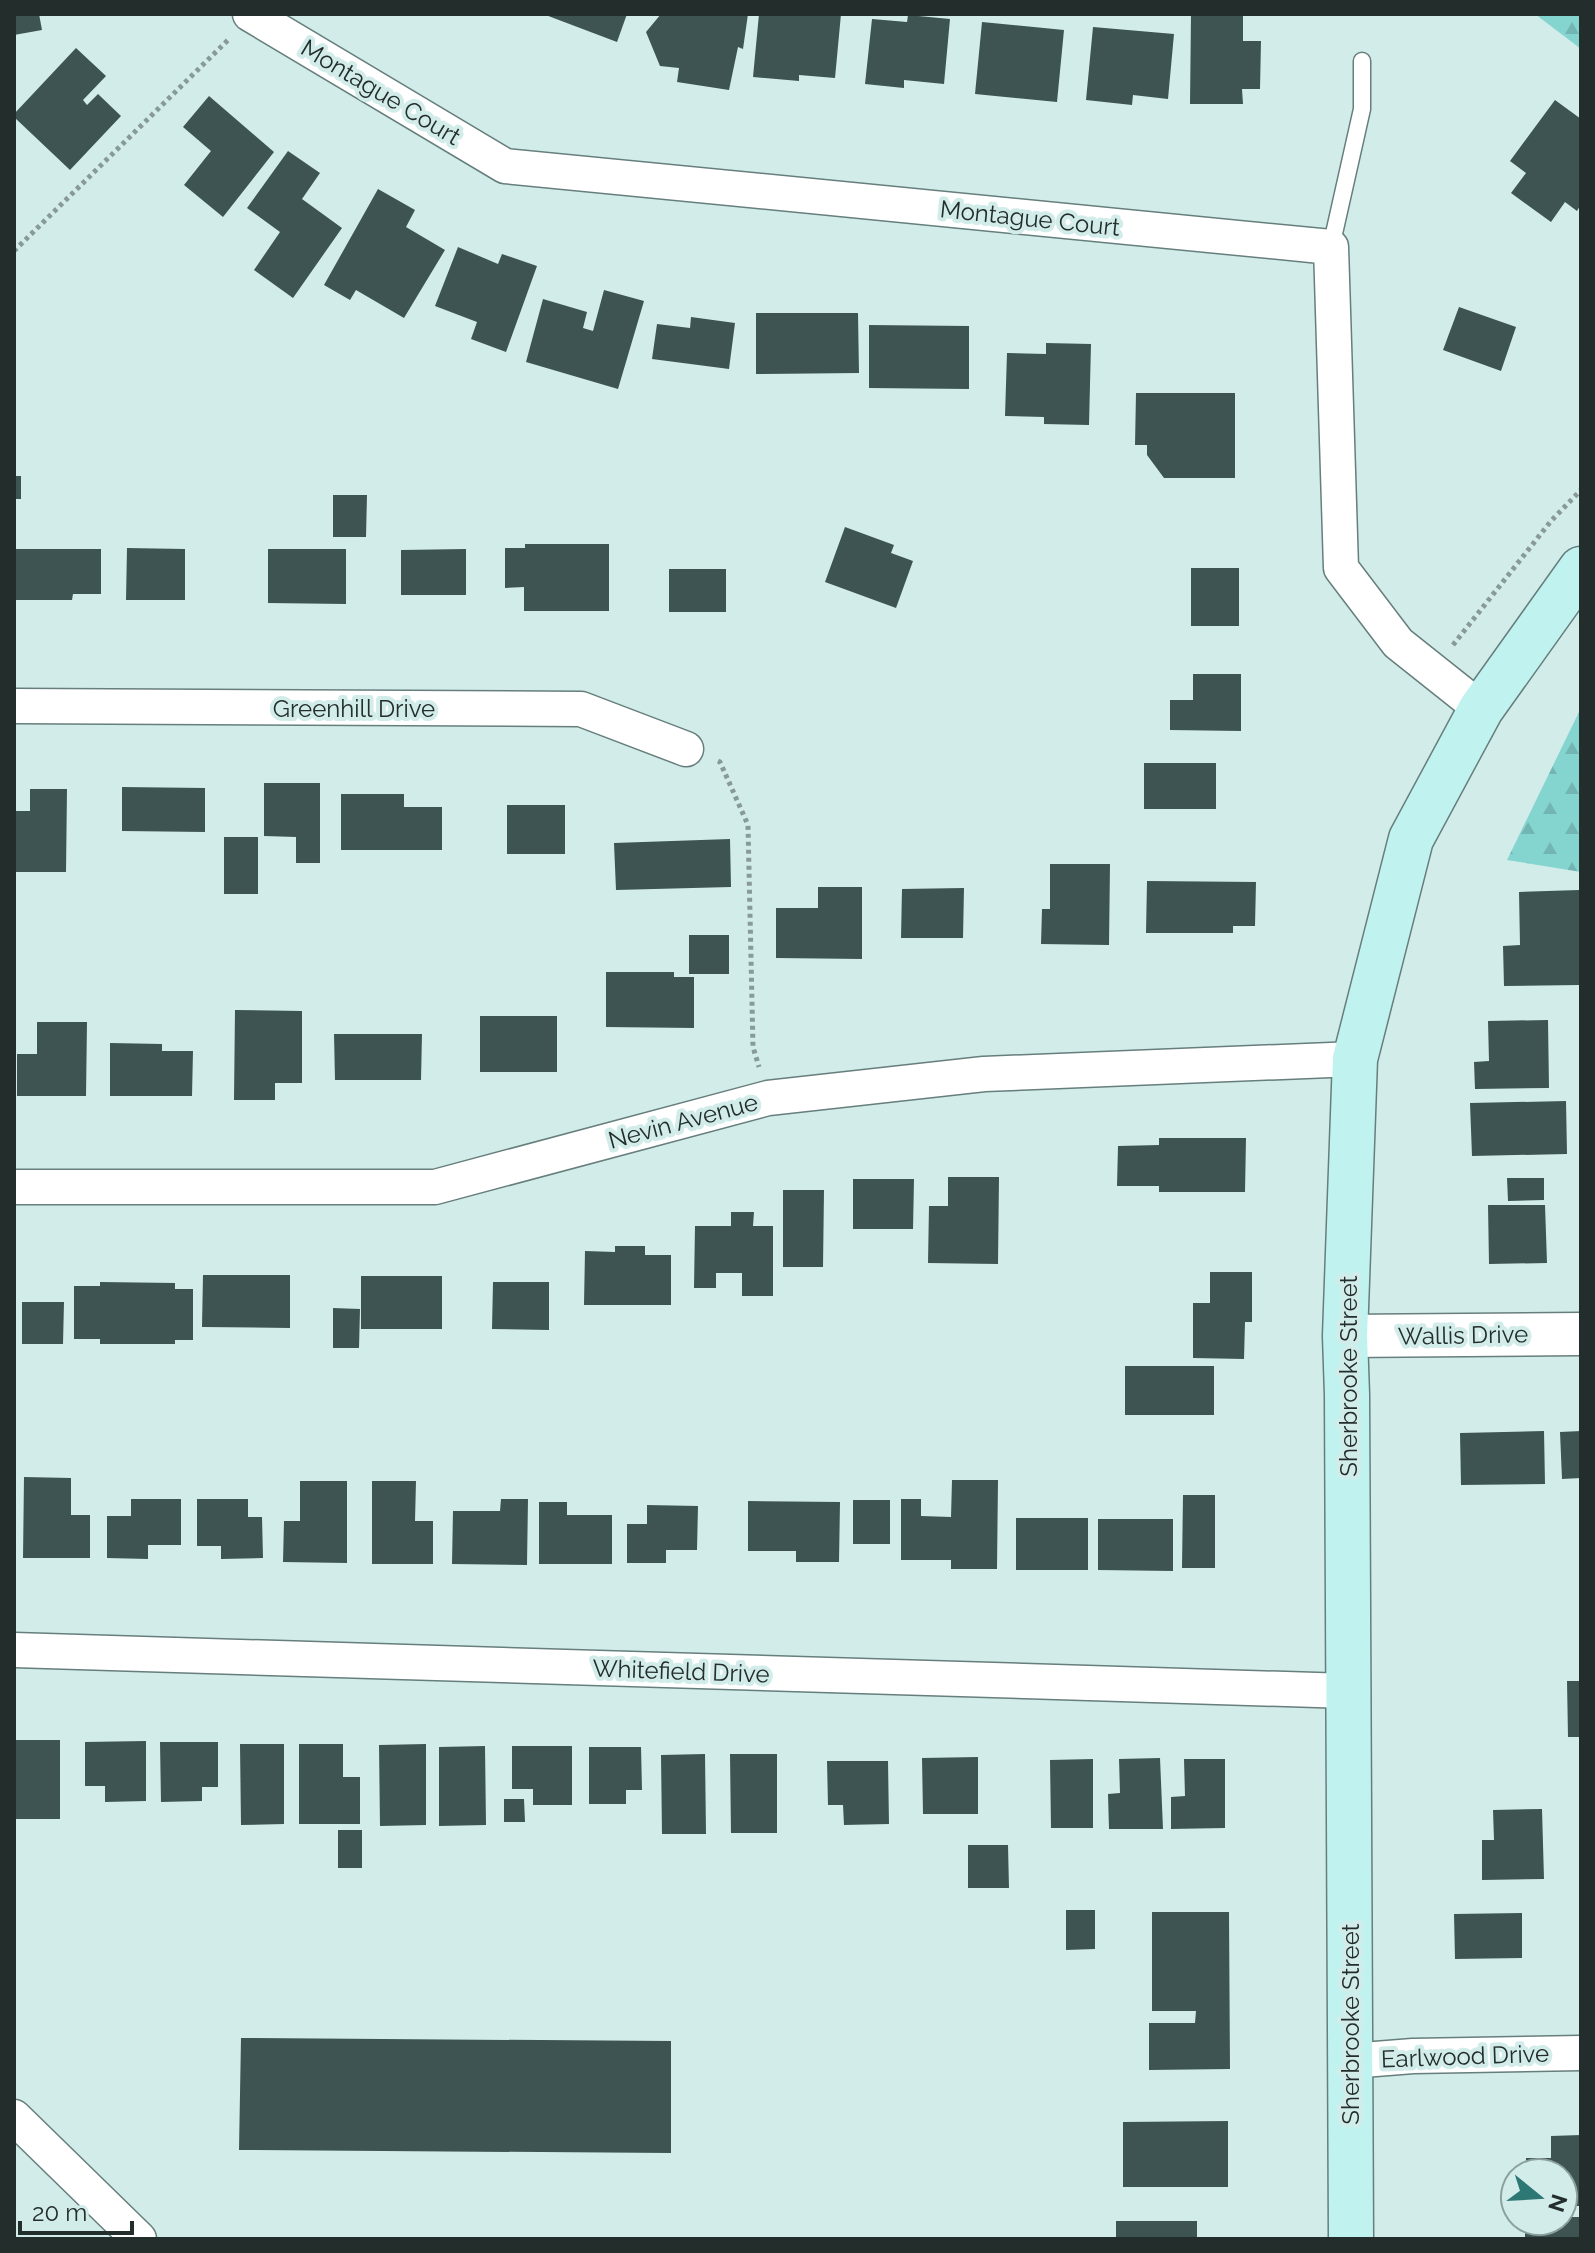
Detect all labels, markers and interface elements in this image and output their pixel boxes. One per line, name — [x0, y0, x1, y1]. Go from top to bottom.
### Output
street label: Montague Court — [296, 33, 466, 151]
street label: Montague Court — [939, 194, 1121, 242]
street label: Greenhill Drive — [273, 694, 435, 723]
street label: Nevin Avenue — [605, 1087, 761, 1155]
street label: Sherbrooke Street — [1334, 1275, 1363, 1477]
street label: Wallis Drive — [1398, 1319, 1528, 1351]
street label: Whitefield Drive — [592, 1653, 770, 1689]
street label: Sherbrooke Street — [1336, 1923, 1365, 2125]
street label: Earlwood Drive — [1380, 2039, 1550, 2073]
north arrow — [1499, 2157, 1579, 2237]
scale bar — [20, 2185, 132, 2235]
text: N — [1543, 2191, 1573, 2215]
text: 20 m — [32, 2198, 87, 2227]

